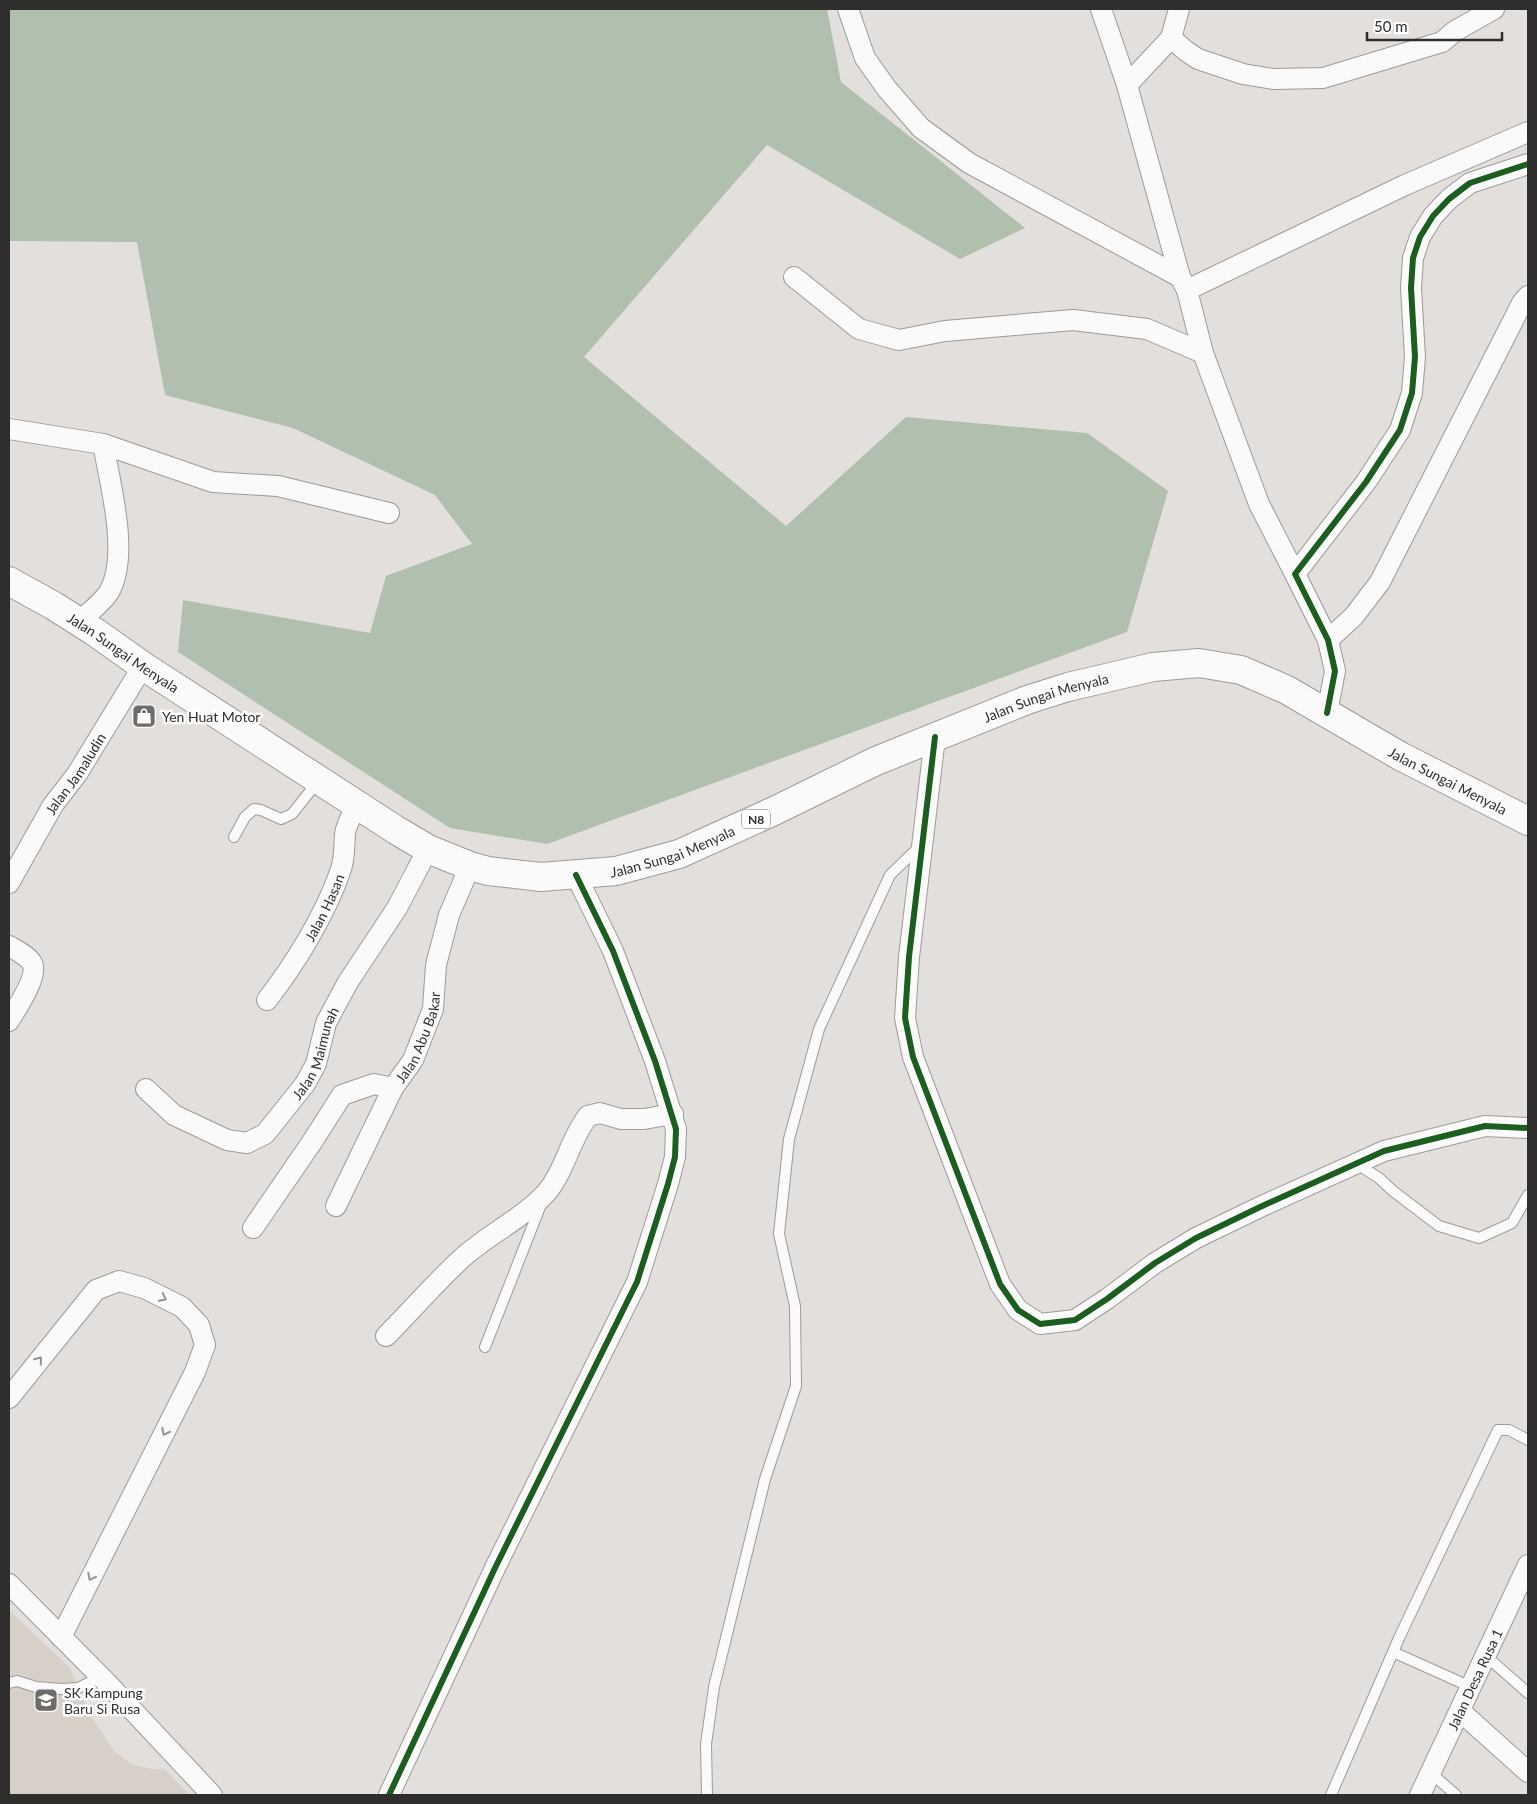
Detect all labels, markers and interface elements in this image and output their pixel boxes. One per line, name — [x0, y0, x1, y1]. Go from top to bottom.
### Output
scale bar — [1367, 10, 1502, 42]
text: 50 m — [1374, 17, 1408, 35]
street label: Jalan Sungai Menyala — [65, 609, 183, 696]
street label: Jalan Sungai Menyala — [981, 669, 1110, 725]
shop icon: Yen Huat Motor — [131, 703, 157, 729]
place label: Yen Huat Motor — [162, 708, 260, 725]
street label: Jalan Jamaludin — [41, 730, 109, 817]
street label: Jalan Sungai Menyala — [1386, 743, 1510, 818]
road number: N8 — [742, 810, 770, 829]
street label: Jalan Sungai Menyala — [610, 822, 737, 880]
street label: Jalan Hasan — [300, 871, 347, 944]
street label: Jalan Abu Bakar — [391, 991, 443, 1086]
street label: Jalan Maimunah — [288, 1004, 342, 1102]
one-way arrow — [158, 1292, 167, 1302]
one-way arrow — [34, 1357, 42, 1366]
one-way arrow — [161, 1427, 171, 1436]
one-way arrow — [87, 1572, 97, 1581]
street label: Jalan Desa Rusa 1 — [1443, 1626, 1505, 1733]
place label: SK Kampung Baru Si Rusa — [64, 1684, 143, 1717]
school or university icon: SK Kampung Baru Si Rusa — [33, 1687, 59, 1713]

